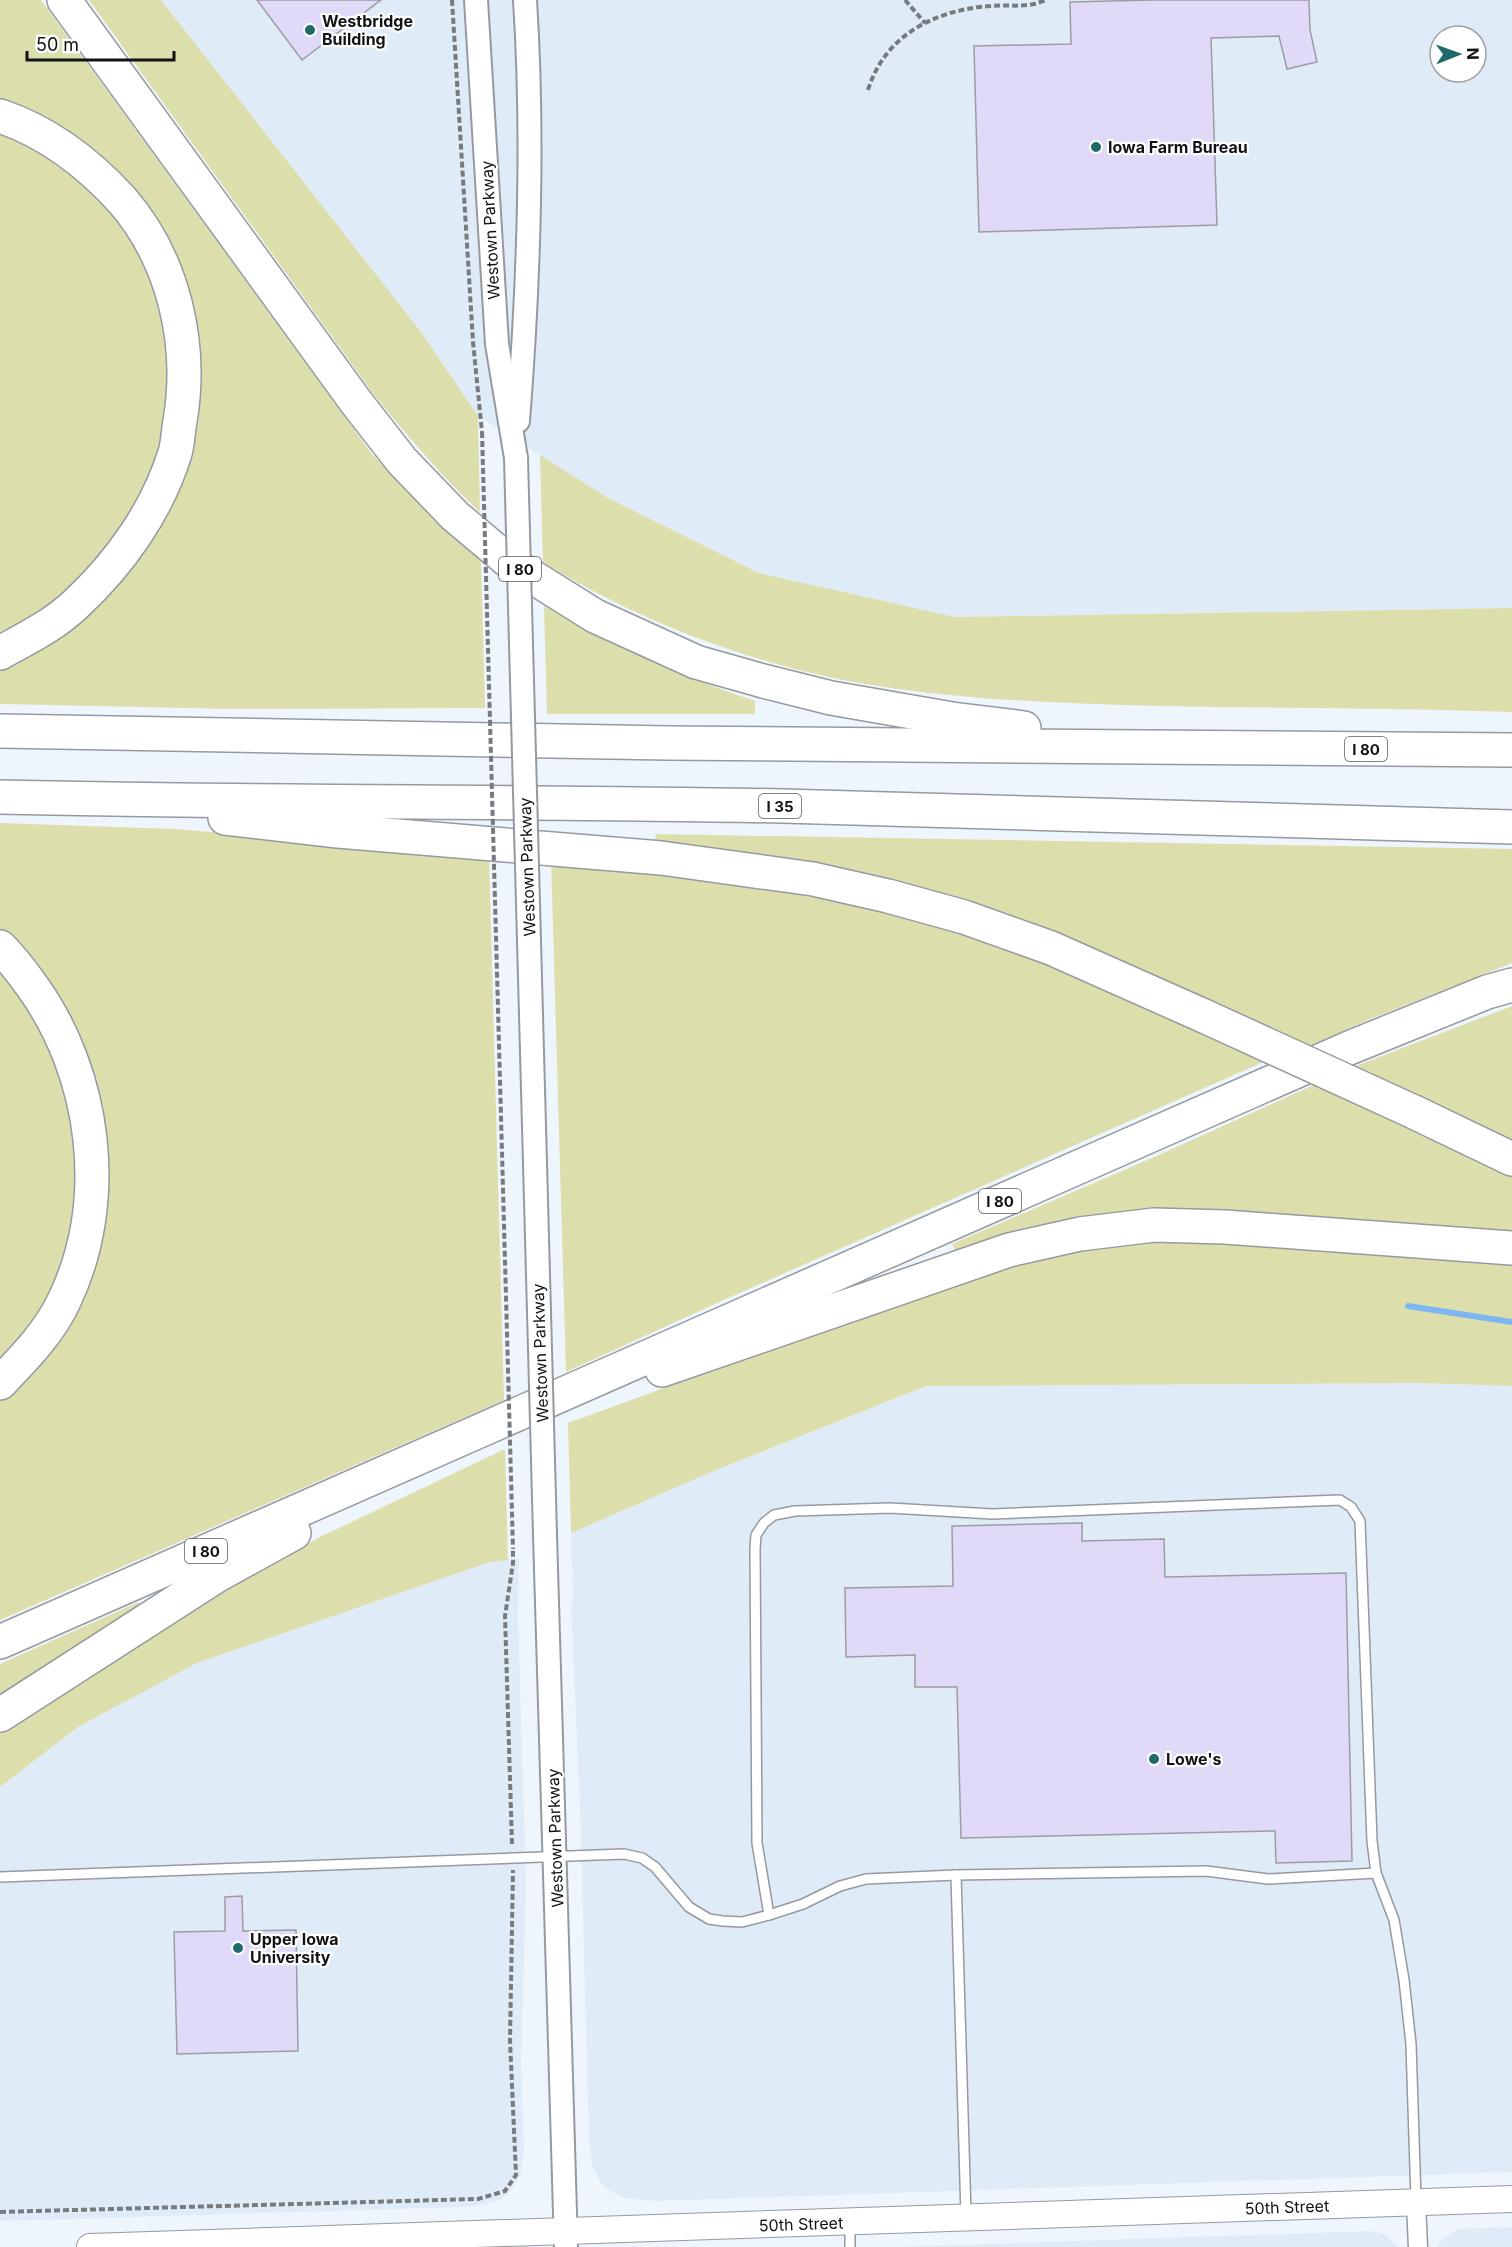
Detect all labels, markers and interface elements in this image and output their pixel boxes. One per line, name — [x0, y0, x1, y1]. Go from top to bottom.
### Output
place label: Westbridge Building — [322, 11, 413, 49]
marker: Westbridge Building — [303, 23, 317, 37]
scale bar — [27, 24, 174, 62]
north arrow — [1428, 24, 1488, 84]
text: 50 m — [36, 34, 79, 55]
text: N — [1463, 47, 1483, 60]
place label: Iowa Farm Bureau — [1108, 137, 1248, 157]
marker: Iowa Farm Bureau — [1089, 140, 1103, 154]
street label: Westown Parkway — [476, 160, 504, 300]
road number: I 80 — [499, 557, 541, 581]
road number: I 80 — [1345, 737, 1387, 761]
road number: I 35 — [759, 794, 801, 818]
street label: Westown Parkway — [515, 797, 539, 937]
road number: I 80 — [979, 1189, 1021, 1213]
street label: Westown Parkway — [528, 1283, 552, 1423]
road number: I 80 — [185, 1539, 227, 1563]
place label: Lowe's — [1166, 1749, 1222, 1769]
marker: Lowe's — [1147, 1752, 1161, 1766]
street label: Westown Parkway — [543, 1768, 567, 1908]
place label: Upper Iowa University — [250, 1929, 339, 1967]
marker: Upper Iowa University — [231, 1941, 245, 1955]
street label: 50th Street — [1244, 2196, 1330, 2218]
street label: 50th Street — [758, 2213, 844, 2235]

